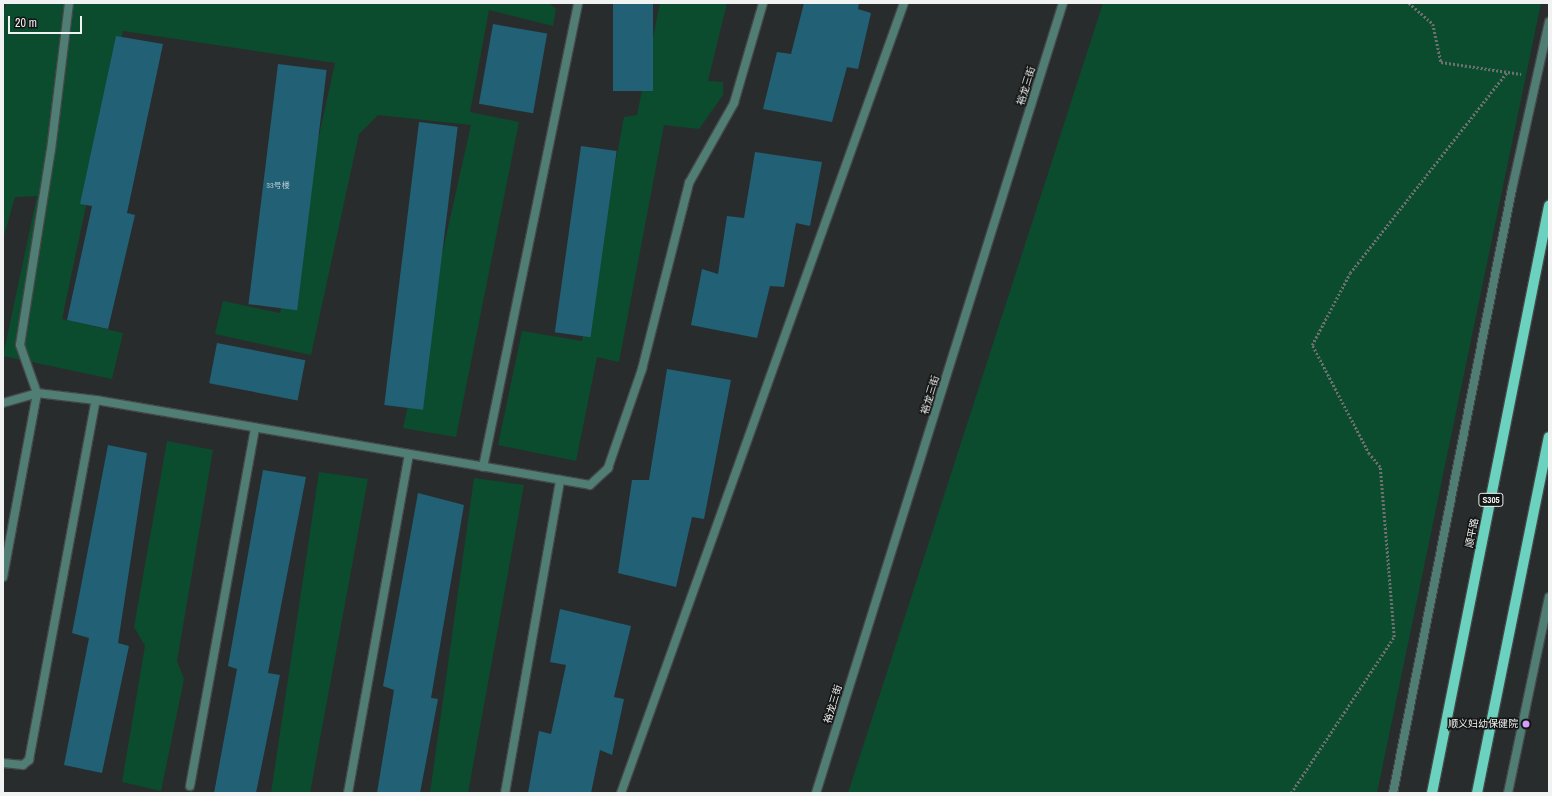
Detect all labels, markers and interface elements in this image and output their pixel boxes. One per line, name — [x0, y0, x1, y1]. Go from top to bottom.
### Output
scale bar — [10, 8, 84, 34]
text: 20 m — [15, 15, 37, 31]
street label: 裕龙三街 — [1014, 65, 1038, 107]
house number: 33号楼 — [266, 181, 290, 191]
street label: 裕龙三街 — [918, 374, 942, 416]
road number: S305 — [1478, 493, 1504, 507]
street label: 顺平路 — [1463, 517, 1481, 549]
street label: 裕龙三街 — [821, 683, 845, 725]
place label: 顺义妇幼保健院 — [1448, 718, 1518, 730]
marker: 顺义妇幼保健院 — [1521, 719, 1531, 729]

